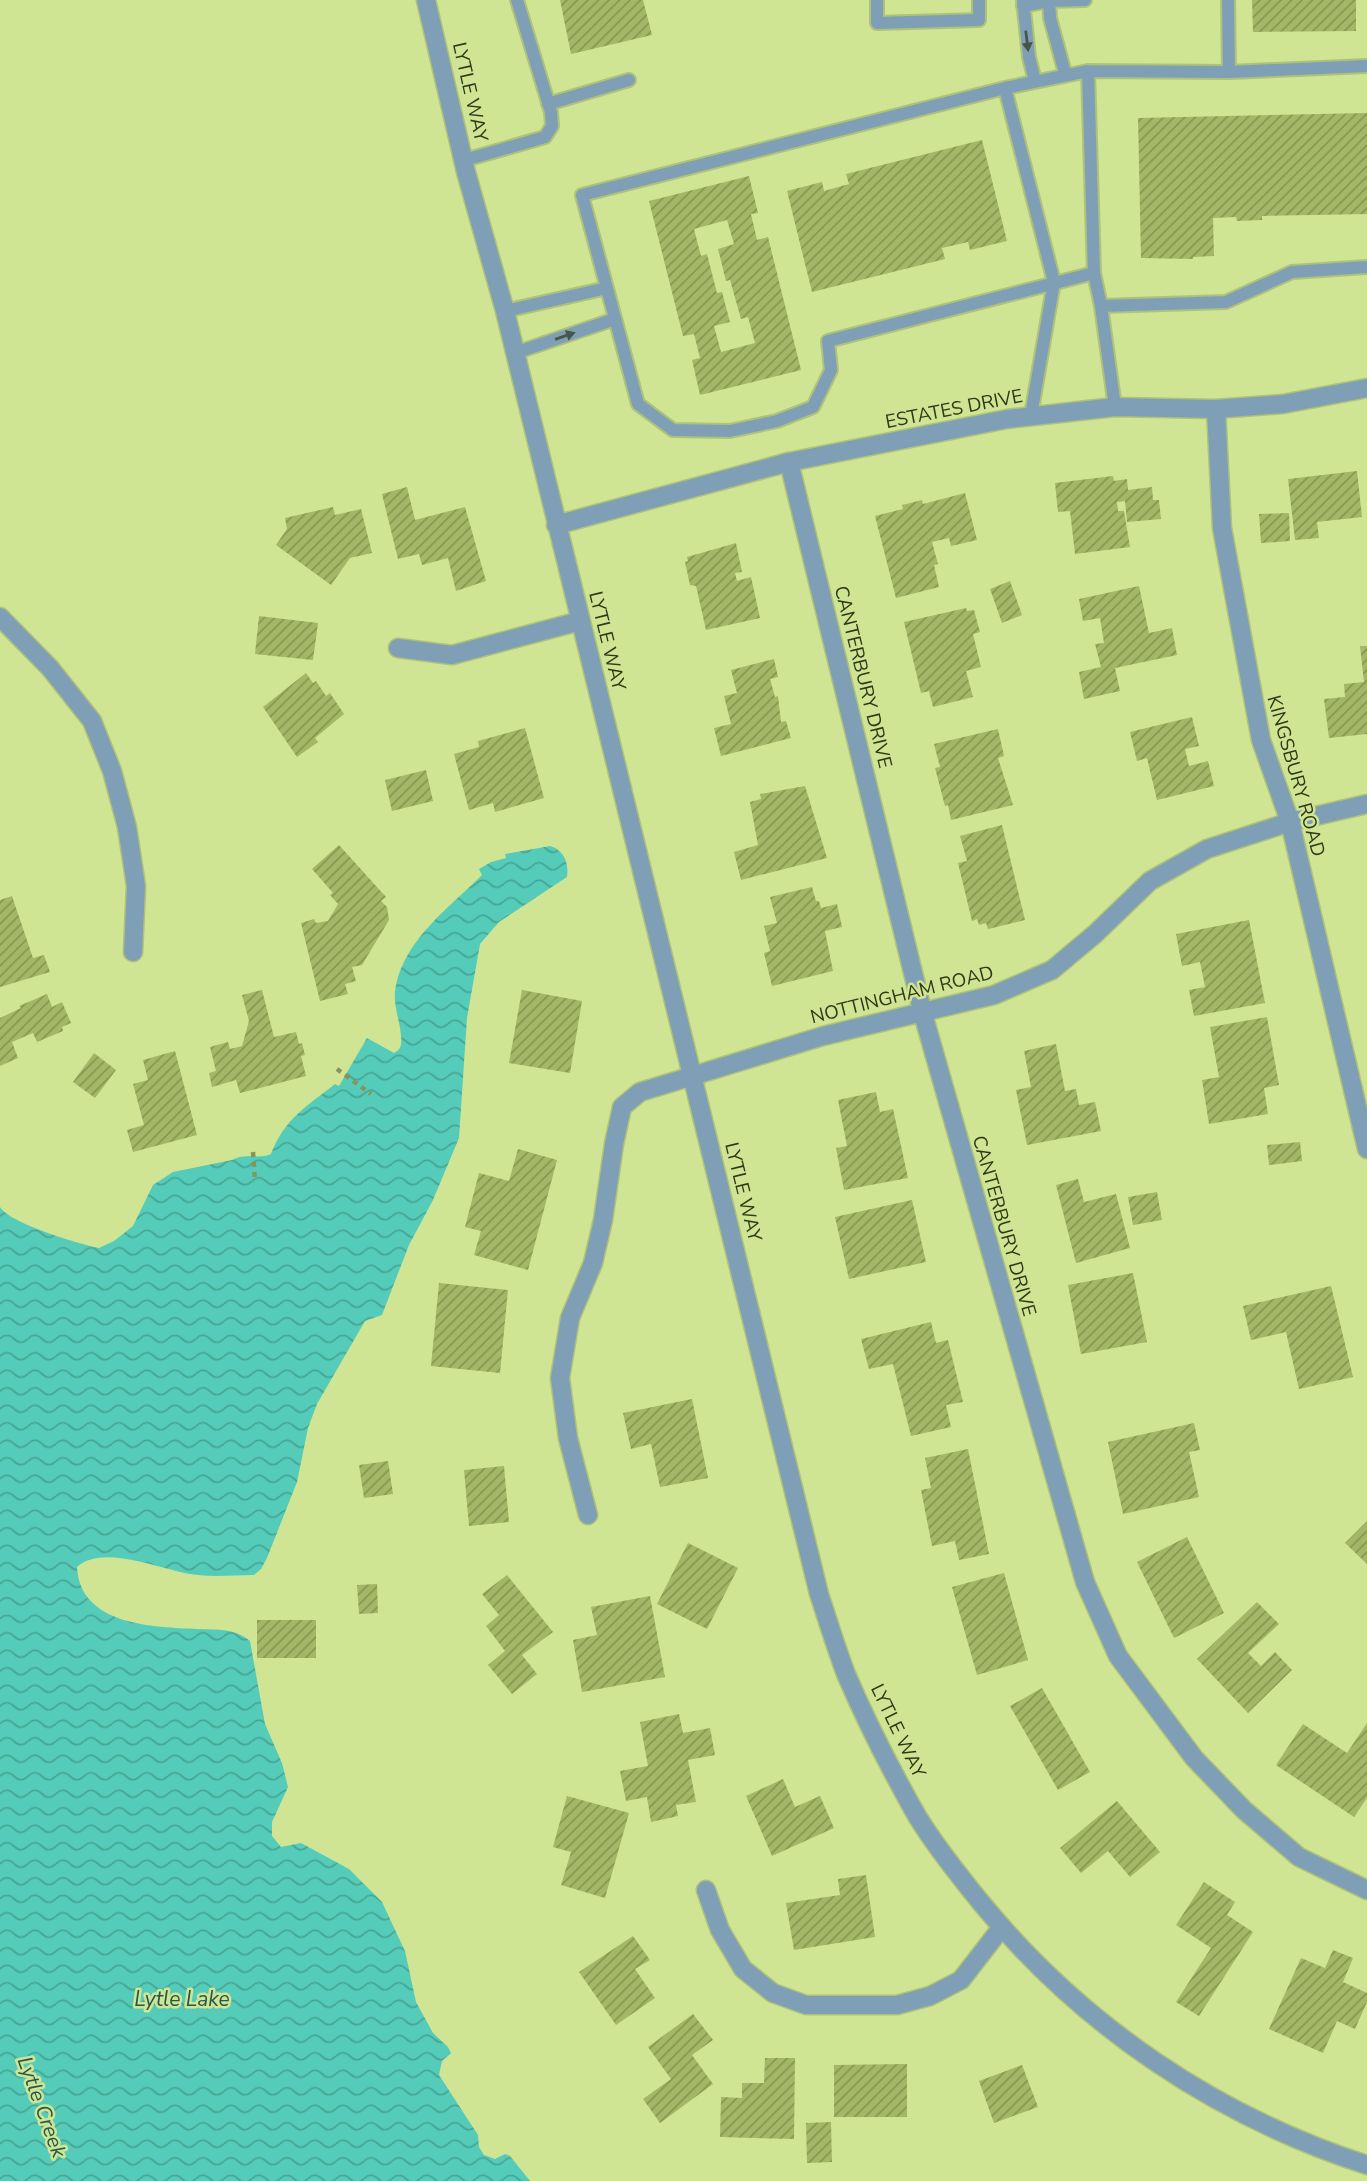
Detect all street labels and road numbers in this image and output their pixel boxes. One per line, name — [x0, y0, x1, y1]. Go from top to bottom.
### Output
street label: LYTLE WAY — [446, 40, 494, 145]
street label: ESTATES DRIVE — [883, 383, 1025, 435]
street label: CANTERBURY DRIVE — [828, 583, 898, 771]
street label: LYTLE WAY — [582, 589, 632, 694]
street label: KINGSBURY ROAD — [1261, 692, 1331, 860]
street label: NOTTINGHAM ROAD — [808, 960, 996, 1030]
street label: CANTERBURY DRIVE — [966, 1133, 1042, 1319]
street label: LYTLE WAY — [718, 1140, 768, 1245]
street label: LYTLE WAY — [864, 1680, 932, 1783]

